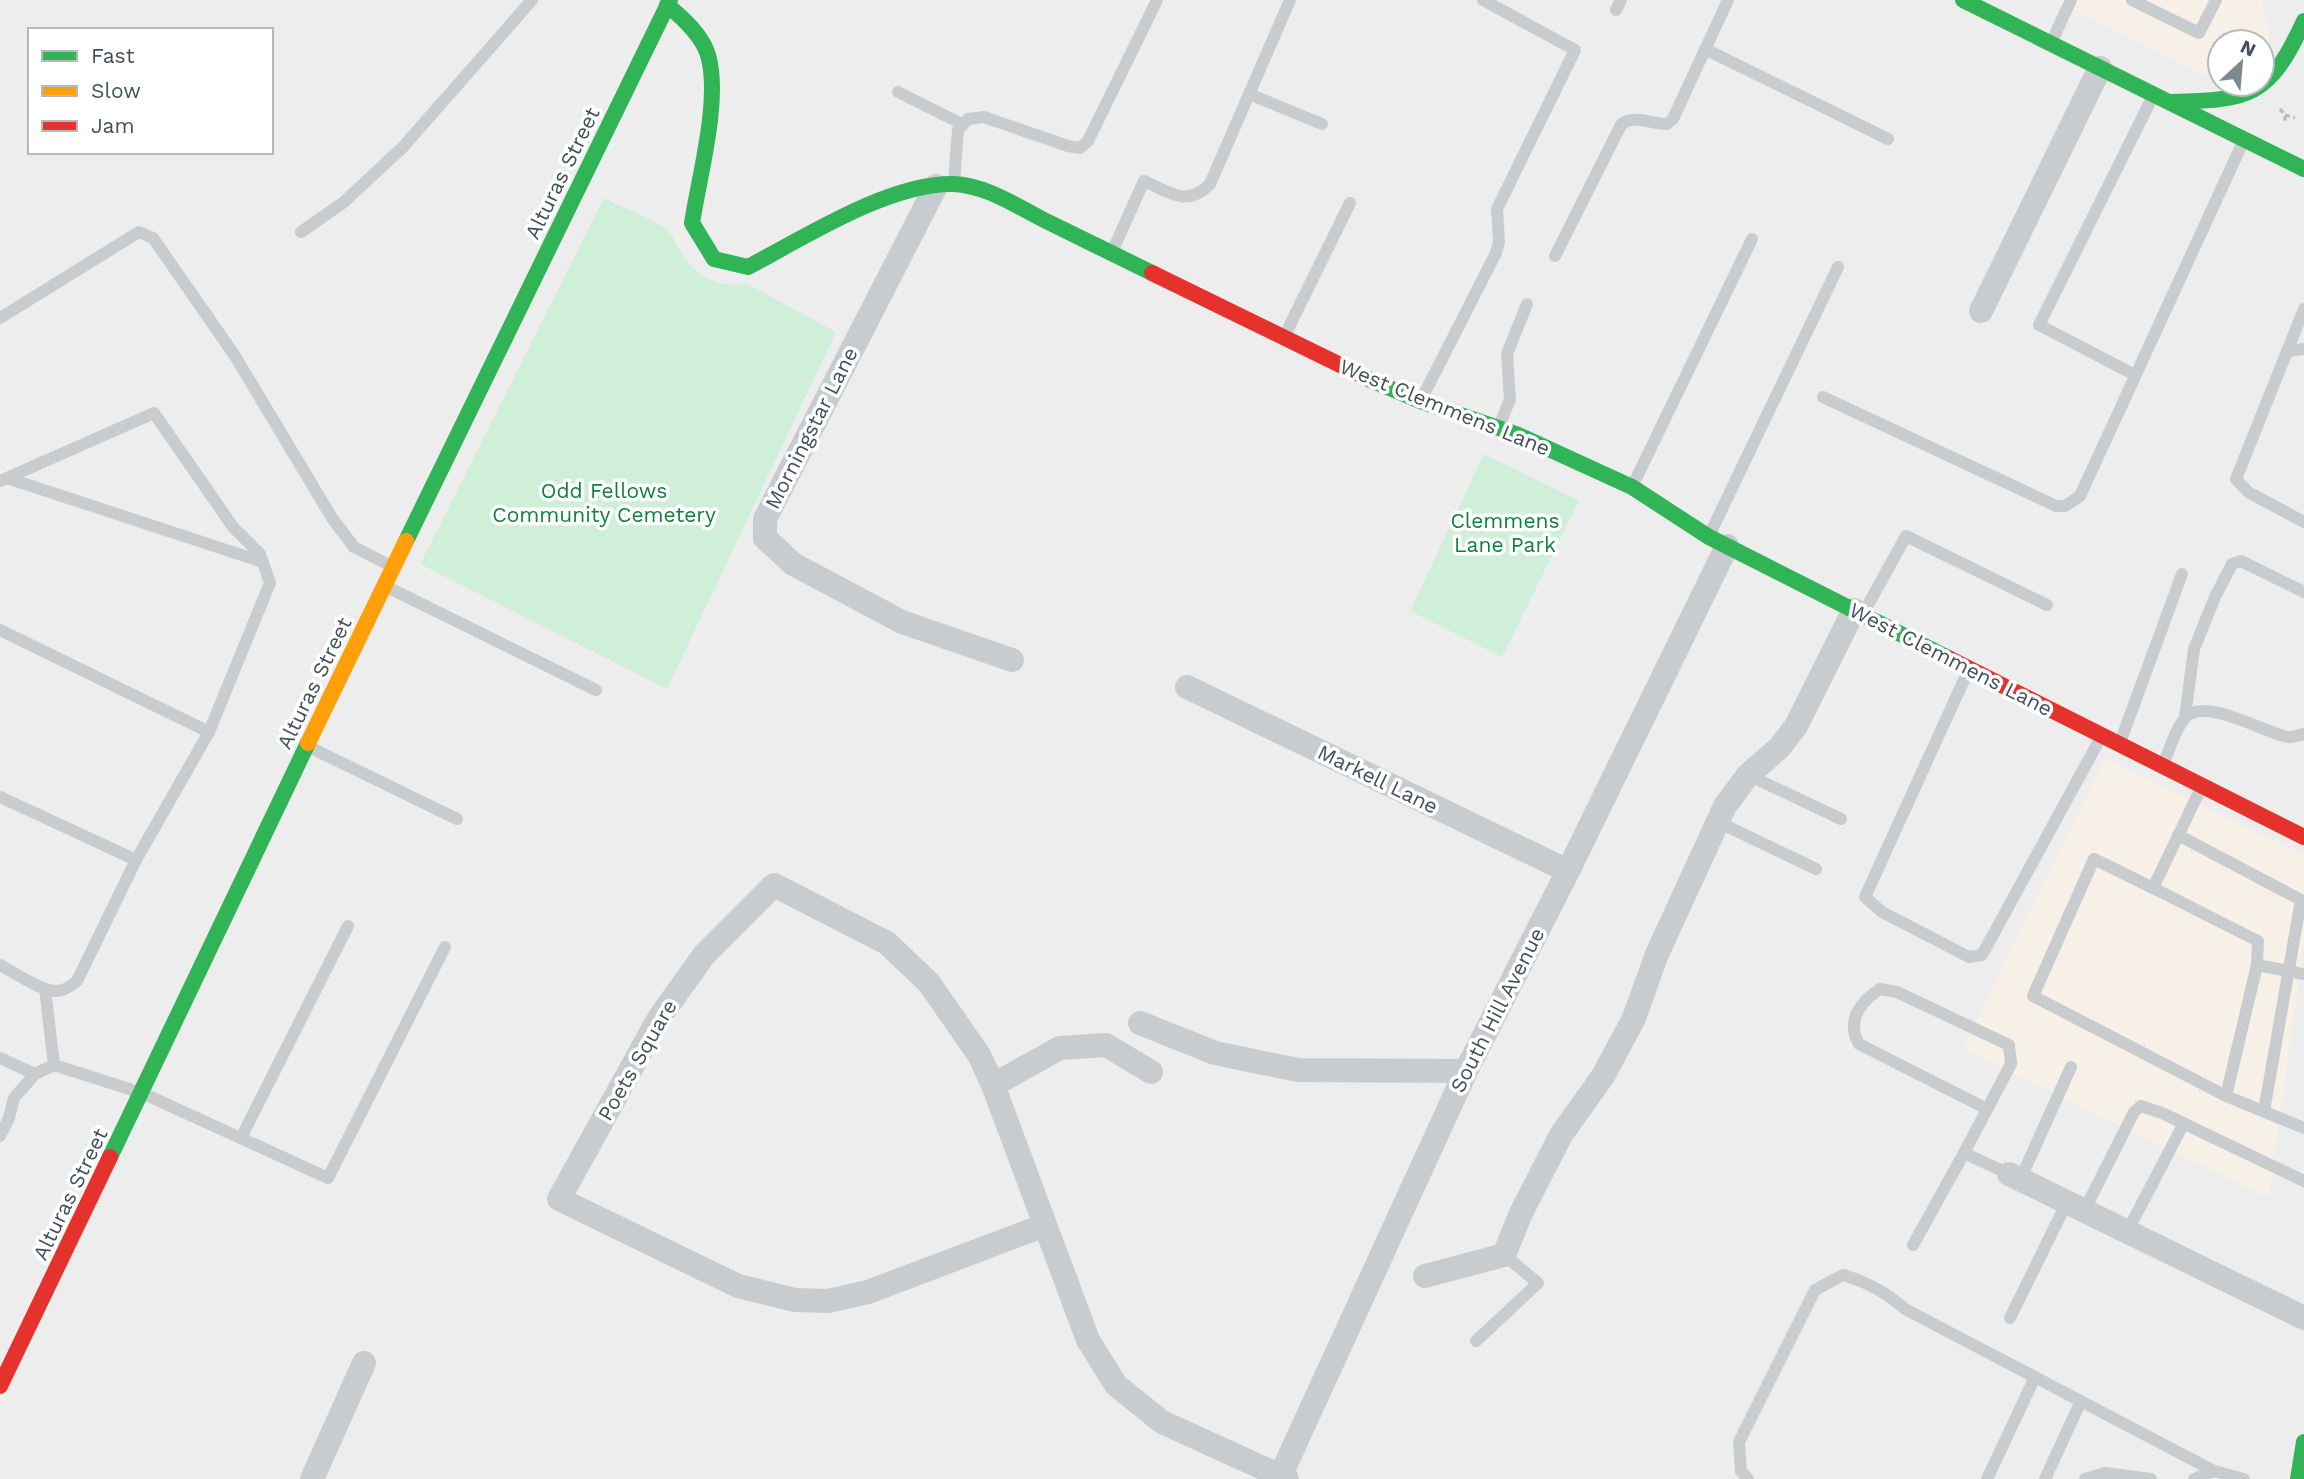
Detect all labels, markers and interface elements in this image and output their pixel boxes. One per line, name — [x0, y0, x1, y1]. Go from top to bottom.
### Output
legend — [28, 28, 273, 154]
north arrow — [2206, 28, 2276, 98]
text: N — [2237, 35, 2260, 62]
text: Fast — [91, 43, 135, 68]
text: Slow — [91, 78, 141, 103]
street label: Alturas Street — [519, 103, 605, 243]
text: Jam — [91, 113, 134, 138]
street label: Morningstar Lane — [759, 343, 863, 513]
street label: West Clemmens Lane — [1336, 353, 1554, 461]
park label: Odd Fellows Community Cemetery — [492, 478, 716, 527]
park label: Clemmens Lane Park — [1450, 508, 1560, 557]
street label: West Clemmens Lane — [1845, 597, 2057, 721]
street label: Alturas Street — [271, 613, 357, 753]
street label: Markell Lane — [1314, 739, 1442, 819]
street label: South Hill Avenue — [1445, 923, 1549, 1097]
street label: Poets Square — [592, 995, 682, 1125]
street label: Alturas Street — [27, 1124, 113, 1264]

